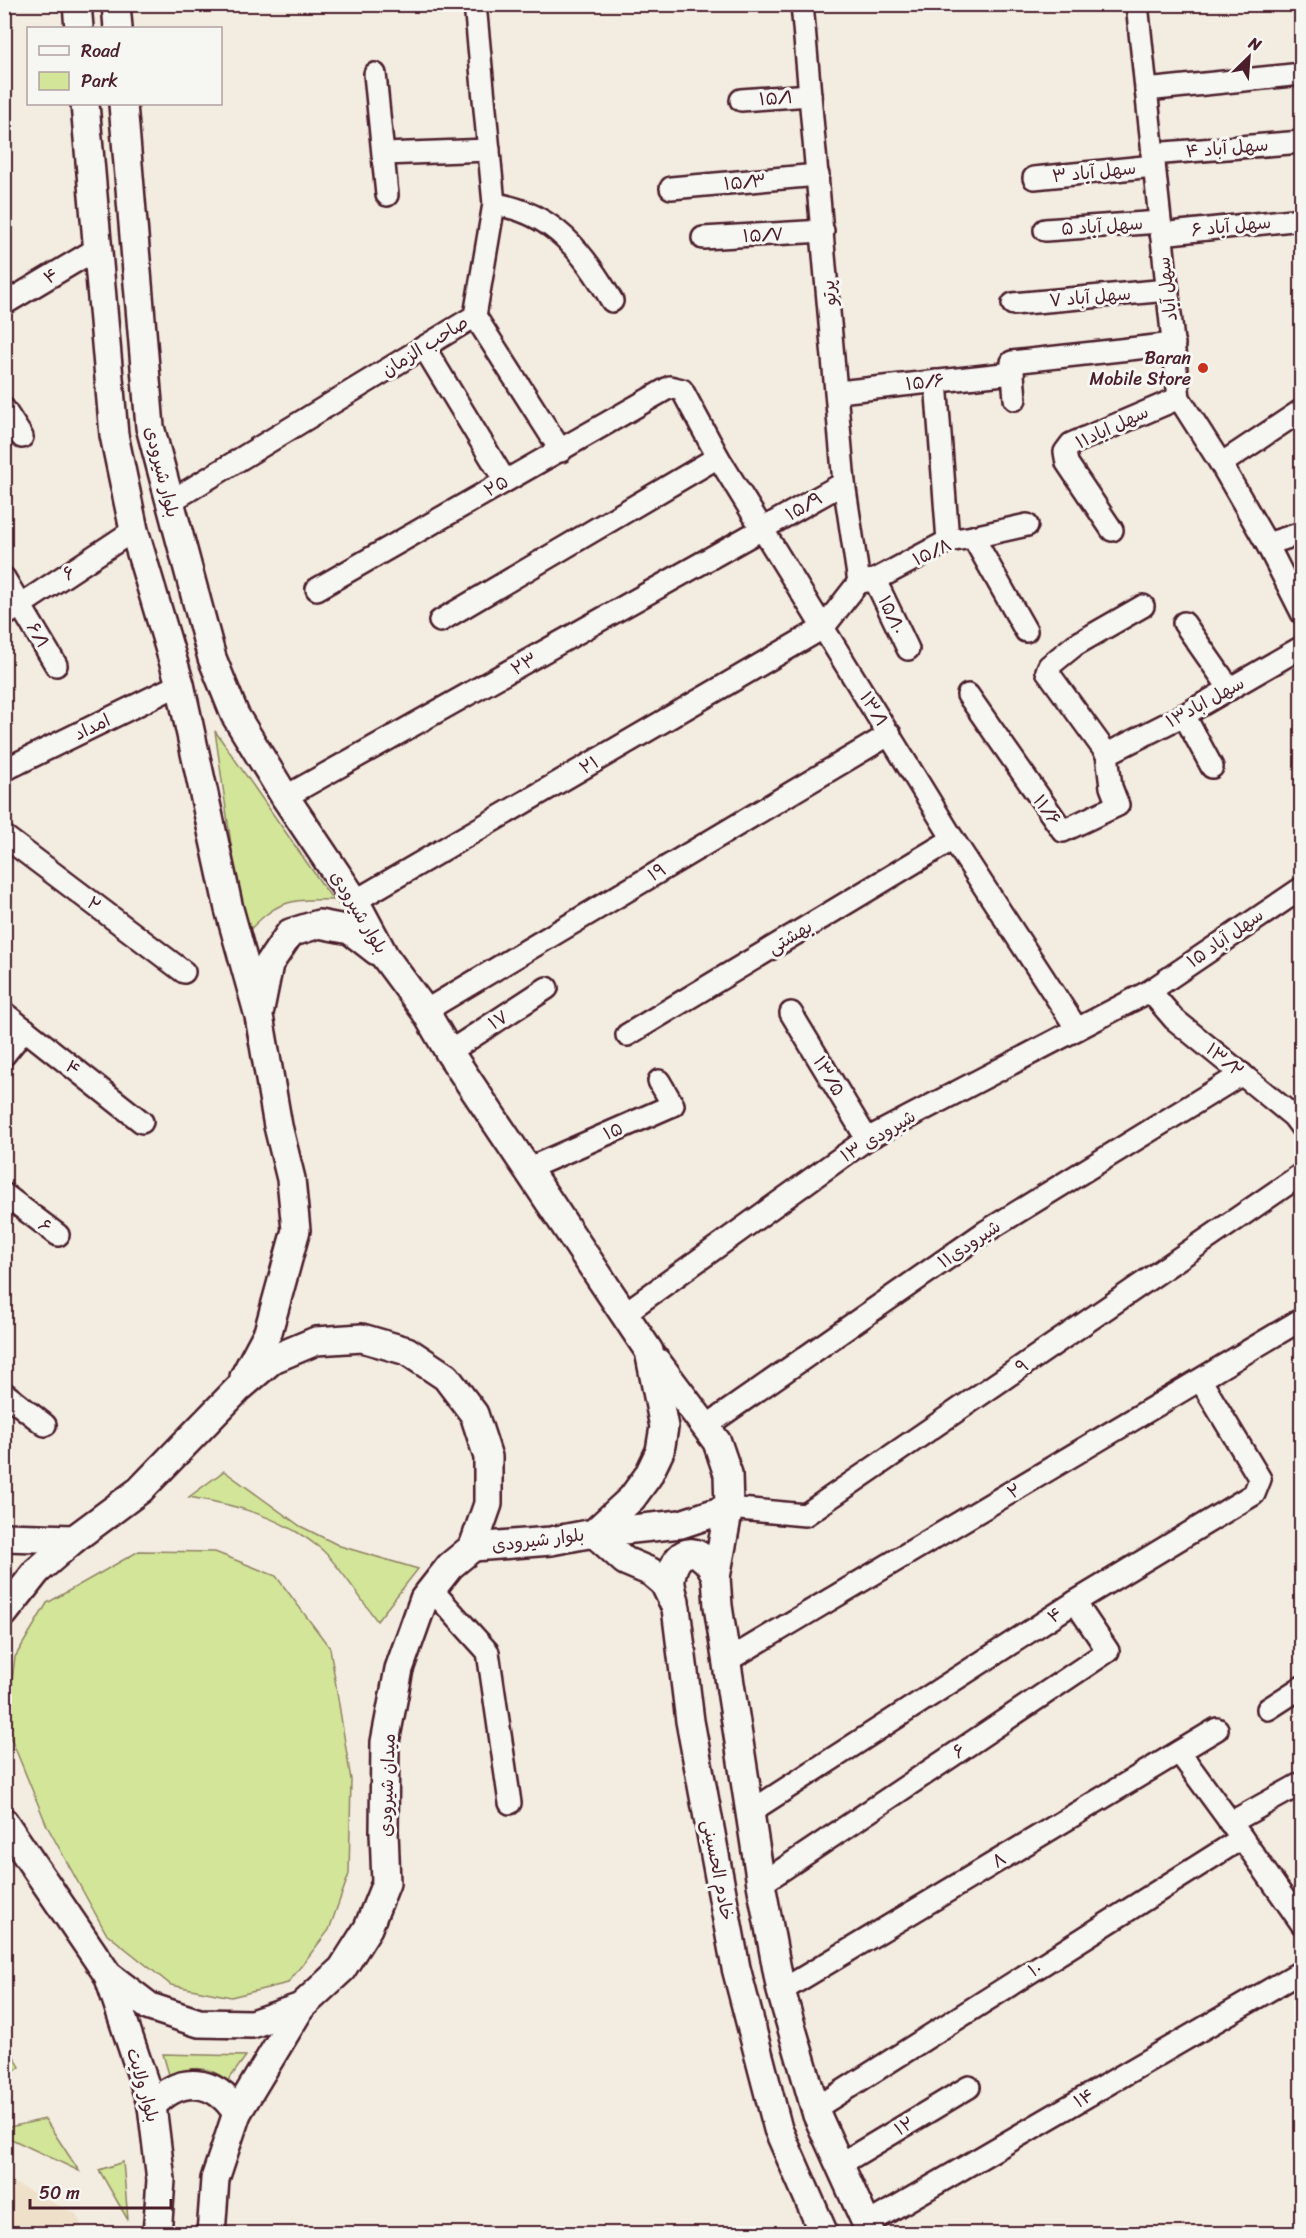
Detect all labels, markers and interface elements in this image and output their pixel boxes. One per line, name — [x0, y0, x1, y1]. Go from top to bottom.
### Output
legend — [27, 27, 222, 105]
north arrow — [1219, 27, 1279, 87]
text: N — [1243, 28, 1267, 60]
text: Road — [81, 35, 121, 67]
text: Park — [81, 65, 118, 97]
street label: ۱۵/۱ — [758, 81, 794, 115]
street label: سهل آباد ۴ — [1184, 128, 1270, 168]
street label: سهل آباد ۳ — [1050, 152, 1138, 192]
street label: ۱۵/۳ — [722, 164, 768, 200]
street label: سهل آباد ۶ — [1189, 206, 1273, 246]
street label: سهل آباد ۵ — [1060, 207, 1144, 245]
street label: ۱۵/۷ — [742, 218, 784, 252]
street label: سهل آباد — [1147, 255, 1187, 323]
street label: ۴ — [37, 259, 65, 293]
street label: سهل آباد ۷ — [1048, 277, 1132, 317]
street label: پرتو — [812, 279, 846, 308]
street label: صاحب الزمان — [375, 307, 475, 385]
place label: Baran Mobile Store — [1089, 342, 1191, 395]
marker: Baran Mobile Store — [1196, 361, 1210, 375]
street label: ۱۵/۶ — [904, 364, 946, 400]
street label: سهل اباد۱۱ — [1070, 396, 1154, 458]
street label: بلوار شیرودی — [135, 423, 189, 521]
street label: ۲۵ — [477, 466, 515, 506]
street label: ۱۵/۹ — [779, 482, 829, 530]
street label: ۱۵/۸ — [907, 529, 957, 575]
street label: ۶ — [56, 557, 82, 589]
street label: ۱۵/۱۰ — [869, 590, 915, 640]
street label: ۶/۱ — [18, 616, 58, 654]
street label: ۲۳ — [504, 643, 544, 685]
street label: سهل اباد۱۳ — [1160, 667, 1250, 737]
street label: ۱۳/۱ — [851, 685, 897, 733]
street label: امداد — [68, 704, 116, 750]
street label: ۲۱ — [573, 746, 605, 784]
street label: ۱۱/۶ — [1024, 787, 1070, 833]
street label: ۱۹ — [641, 854, 673, 890]
street label: بلوار شیرودی — [321, 864, 397, 960]
street label: ۲ — [80, 888, 108, 920]
street label: سهل آباد ۱۵ — [1180, 900, 1270, 976]
street label: بهشتی — [761, 911, 819, 963]
street label: ۱۷ — [481, 1001, 515, 1039]
street label: ۱۳/۲ — [1198, 1034, 1252, 1086]
street label: ۱۳/۵ — [804, 1049, 854, 1103]
street label: ۴ — [58, 1051, 88, 1085]
street label: شیرودی ۱۳ — [834, 1101, 922, 1171]
street label: ۱۵ — [598, 1113, 628, 1149]
street label: ۶ — [31, 1210, 59, 1242]
street label: ۱۱شیرودی — [931, 1211, 1007, 1277]
street label: ۹ — [1008, 1350, 1036, 1382]
street label: ۲ — [1001, 1474, 1027, 1508]
street label: بلوار شیرودی — [490, 1518, 586, 1562]
street label: ۴ — [1041, 1598, 1069, 1632]
street label: میدان شیرودی — [369, 1733, 405, 1837]
street label: ۶ — [946, 1735, 972, 1767]
street label: خادم الحسینی — [693, 1817, 743, 1923]
street label: ۸ — [985, 1843, 1013, 1877]
street label: ۱۰ — [1021, 1952, 1049, 1986]
street label: بلوار ولایت — [117, 2044, 169, 2126]
street label: ۱۴ — [1067, 2079, 1101, 2117]
street label: ۱۲ — [888, 2107, 920, 2145]
scale bar — [30, 2172, 171, 2210]
text: 50 m — [39, 2177, 80, 2209]

